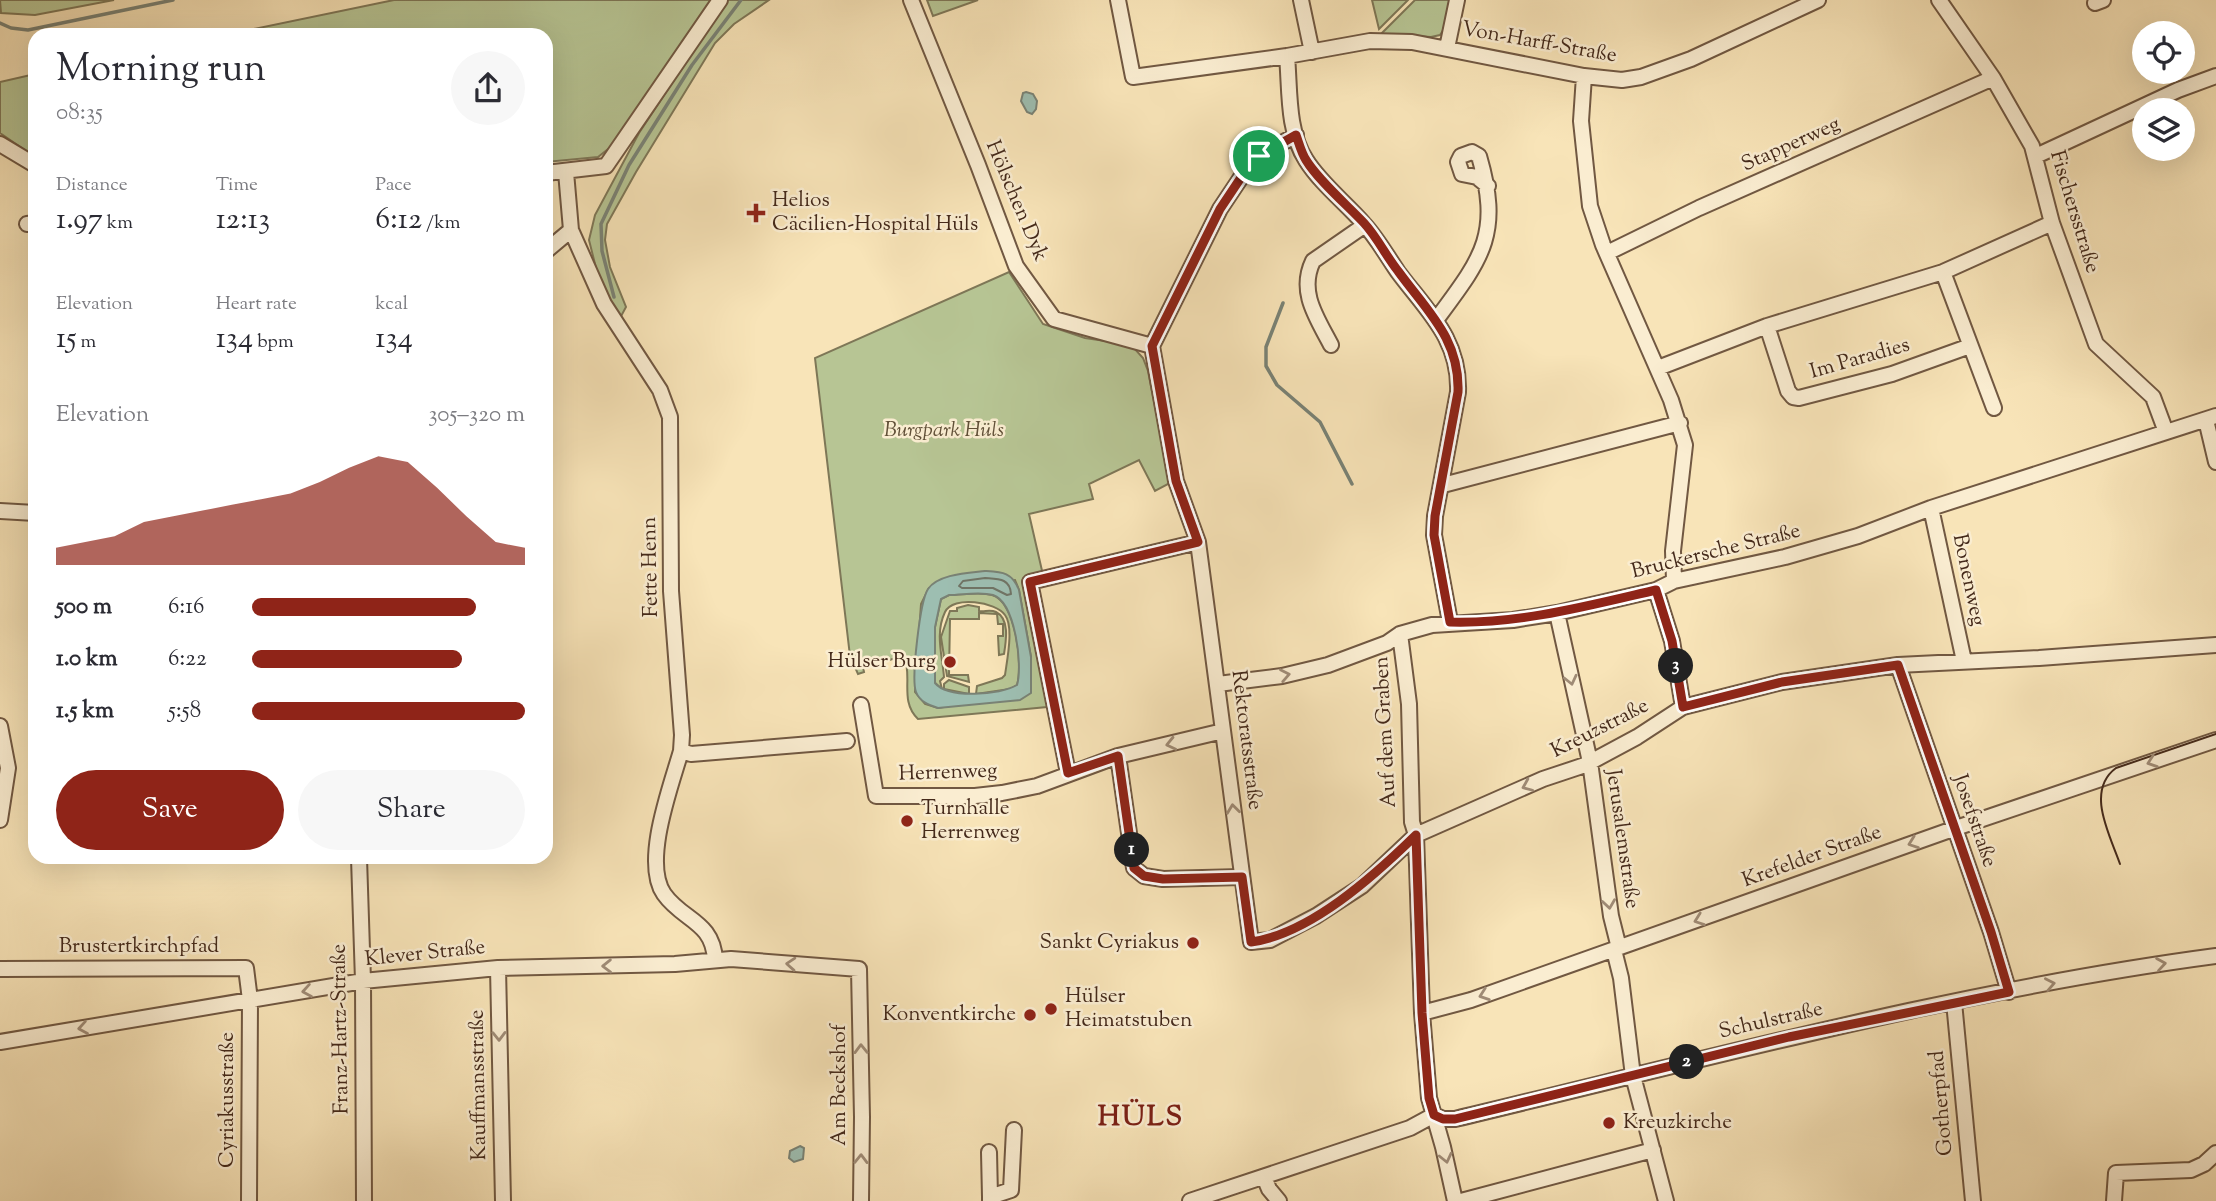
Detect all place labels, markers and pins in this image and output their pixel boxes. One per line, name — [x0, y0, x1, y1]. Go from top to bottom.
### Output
pin — [1229, 126, 1289, 186]
place label: Helios Cäcilien-Hospital Hüls — [772, 186, 978, 240]
marker: Helios Cäcilien-Hospital Hüls — [746, 203, 766, 223]
place label: Hülser Burg — [828, 647, 936, 677]
pin: 3 — [1658, 648, 1694, 684]
marker: Hülser Burg — [942, 654, 958, 670]
place label: Turnhalle Herrenweg — [921, 794, 1020, 848]
marker: Turnhalle Herrenweg — [899, 813, 915, 829]
pin: 1 — [1114, 832, 1150, 868]
place label: Sankt Cyriakus — [1039, 928, 1179, 958]
marker: Sankt Cyriakus — [1185, 935, 1201, 951]
place label: Hülser Heimatstuben — [1065, 982, 1192, 1036]
place label: Konventkirche — [882, 1000, 1016, 1030]
marker: Hülser Heimatstuben — [1043, 1001, 1059, 1017]
marker: Konventkirche — [1022, 1007, 1038, 1023]
pin: 2 — [1670, 1044, 1704, 1080]
place label: Kreuzkirche — [1623, 1108, 1732, 1138]
marker: Kreuzkirche — [1601, 1115, 1617, 1131]

